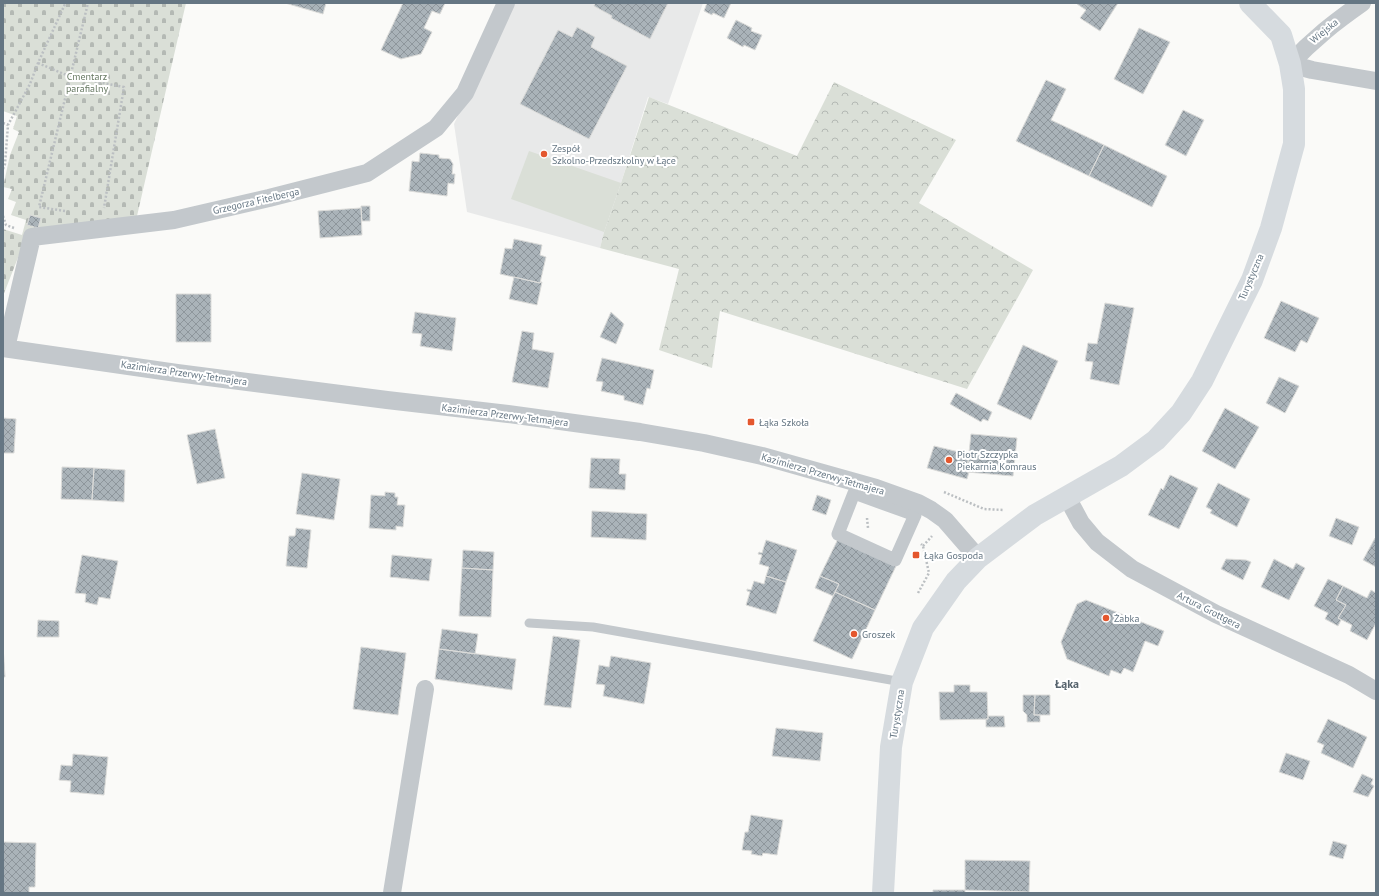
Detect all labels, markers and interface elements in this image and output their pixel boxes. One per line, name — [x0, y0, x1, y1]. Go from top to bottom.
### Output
street label: Wiejska — [1307, 16, 1341, 46]
park label: Cmentarz parafialny — [66, 70, 108, 95]
place label: Zespół Szkolno-Przedszkolny w Łące — [552, 142, 676, 167]
marker: Zespół Szkolno-Przedszkolny w Łące — [539, 149, 549, 159]
street label: Grzegorza Fitelberga — [211, 185, 301, 217]
street label: Turystyczna — [1235, 252, 1267, 302]
street label: Kazimierza Przerwy-Tetmajera — [120, 358, 248, 388]
street label: Kazimierza Przerwy-Tetmajera — [441, 401, 569, 429]
place label: Łąka Szkoła — [759, 416, 809, 429]
marker: Łąka Szkoła — [746, 417, 756, 427]
place label: Piotr Szczypka Piekarnia Komraus — [957, 448, 1036, 473]
street label: Kazimierza Przerwy-Tetmajera — [760, 450, 886, 498]
marker: Piotr Szczypka Piekarnia Komraus — [944, 455, 954, 465]
place label: Łąka Gospoda — [924, 549, 983, 562]
marker: Łąka Gospoda — [911, 550, 921, 560]
street label: Artura Grottgera — [1175, 588, 1243, 632]
place label: Żabka — [1114, 612, 1139, 625]
marker: Żabka — [1101, 613, 1111, 623]
place label: Groszek — [862, 628, 895, 641]
marker: Groszek — [849, 629, 859, 639]
district label: Łąka — [1055, 676, 1079, 691]
street label: Turystyczna — [887, 689, 907, 739]

